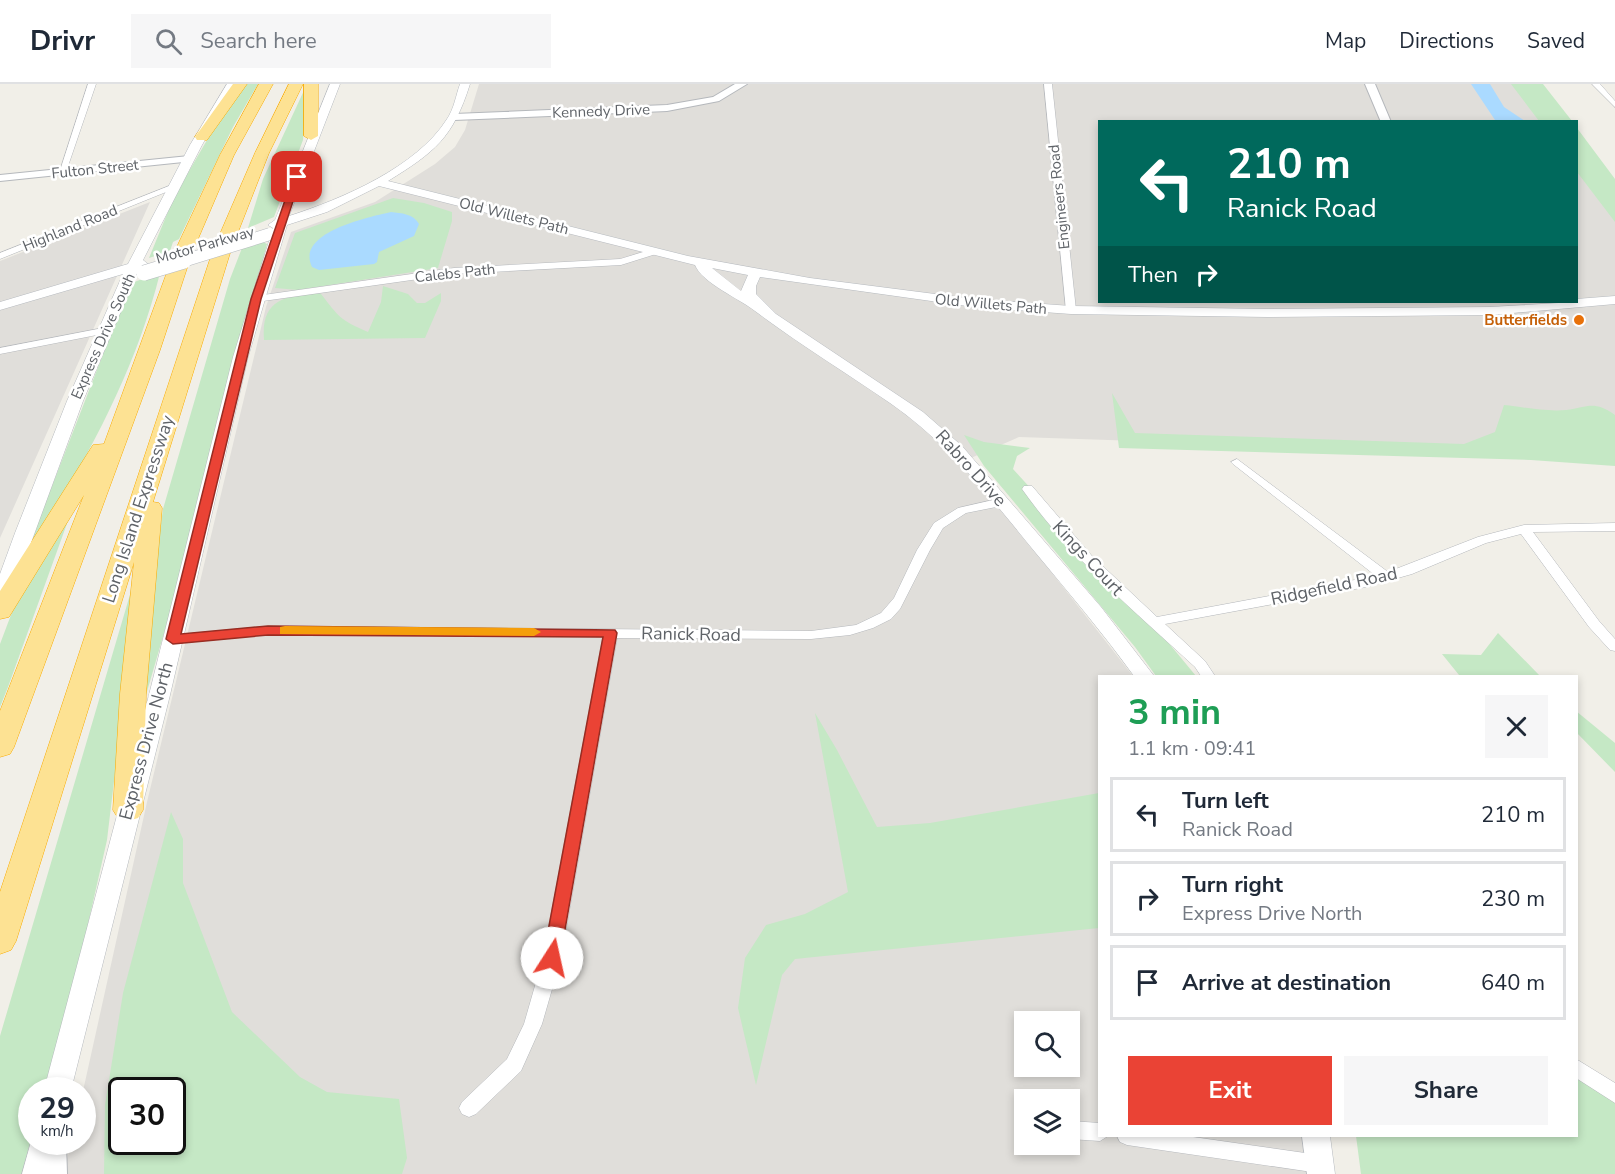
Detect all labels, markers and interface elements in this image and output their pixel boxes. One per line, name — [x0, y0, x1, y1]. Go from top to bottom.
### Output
search box — [131, 14, 551, 68]
text: Drivr — [30, 22, 95, 60]
icon: search — [152, 25, 185, 58]
text: Search here — [200, 26, 317, 56]
text: Map — [1325, 27, 1366, 55]
text: Directions — [1399, 27, 1494, 55]
text: Saved — [1527, 27, 1585, 55]
street label: Kennedy Drive — [552, 99, 650, 123]
text: 210 m — [1227, 136, 1351, 193]
street label: Engineers Road — [1044, 144, 1074, 250]
icon: left — [1128, 144, 1206, 222]
pin — [271, 151, 322, 202]
street label: Fulton Street — [50, 154, 140, 184]
icon: arrive — [280, 160, 313, 193]
text: Ranick Road — [1227, 190, 1377, 227]
street label: Old Willets Path — [457, 193, 571, 239]
street label: Highland Road — [20, 200, 120, 256]
street label: Motor Parkway — [153, 221, 257, 269]
icon: right — [1190, 258, 1223, 291]
street label: Calebs Path — [414, 259, 496, 287]
text: Then — [1128, 260, 1178, 290]
street label: Express Drive South — [66, 270, 140, 402]
street label: Old Willets Path — [934, 289, 1048, 319]
place label: Butterfields — [1484, 310, 1567, 330]
marker: Butterfields — [1572, 313, 1586, 327]
street label: Long Island Expressway — [96, 412, 180, 606]
street label: Rabro Drive — [930, 424, 1012, 512]
street label: Kings Court — [1047, 515, 1129, 601]
street label: Ridgefield Road — [1269, 561, 1399, 611]
street label: Ranick Road — [641, 621, 741, 647]
street label: Express Drive North — [113, 659, 179, 823]
text: 3 min — [1128, 688, 1221, 737]
button: close — [1485, 695, 1548, 758]
text: 1.1 km · 09:41 — [1128, 735, 1256, 762]
text: Turn left — [1182, 786, 1269, 816]
icon: left — [1131, 798, 1164, 831]
text: 210 m — [1481, 800, 1545, 830]
text: Ranick Road — [1182, 816, 1293, 843]
text: Turn right — [1182, 870, 1283, 900]
icon: right — [1131, 882, 1164, 915]
text: 230 m — [1481, 884, 1545, 914]
text: Express Drive North — [1182, 900, 1362, 927]
position arrow — [520, 926, 584, 990]
icon: arrive — [1131, 966, 1164, 999]
text: Arrive at destination — [1182, 968, 1391, 998]
text: 640 m — [1481, 968, 1545, 998]
map controls — [1014, 1011, 1080, 1155]
button: search — [1014, 1011, 1080, 1077]
button: Exit — [1128, 1056, 1332, 1125]
button: Share — [1344, 1056, 1548, 1125]
speed limit sign: 30 — [108, 1077, 186, 1155]
text: 29 — [39, 1088, 75, 1129]
button: layers — [1014, 1089, 1080, 1155]
text: km/h — [40, 1121, 74, 1141]

